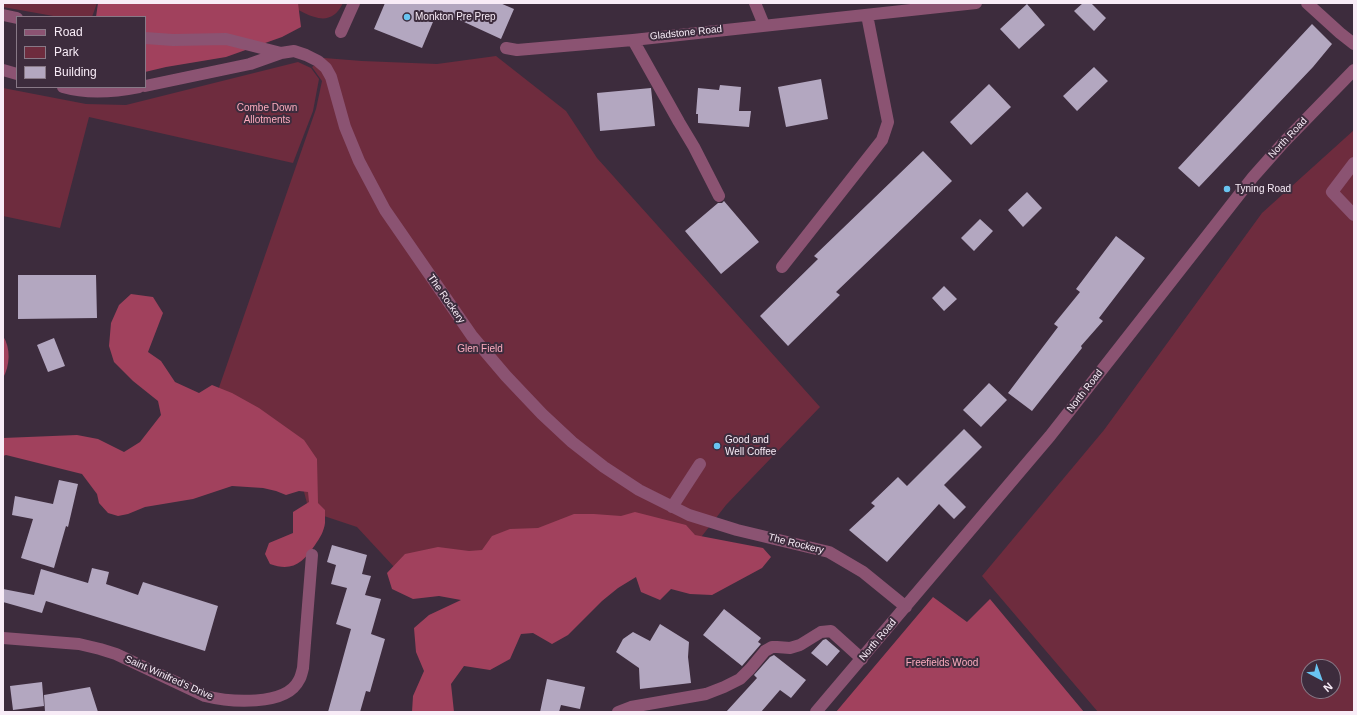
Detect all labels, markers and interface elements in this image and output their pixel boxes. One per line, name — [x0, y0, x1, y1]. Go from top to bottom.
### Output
place label: Monkton Pre Prep — [415, 11, 496, 23]
marker: Monkton Pre Prep — [402, 12, 412, 22]
legend — [16, 16, 146, 88]
street label: Gladstone Road — [649, 23, 723, 43]
text: Road — [54, 25, 83, 39]
text: Park — [54, 45, 79, 59]
text: Building — [54, 65, 97, 79]
park label: Combe Down Allotments — [237, 102, 297, 126]
street label: North Road — [1266, 115, 1310, 161]
place label: Tyning Road — [1235, 183, 1291, 195]
marker: Tyning Road — [1222, 184, 1232, 194]
street label: The Rockery — [425, 272, 467, 326]
park label: Glen Field — [457, 343, 503, 355]
street label: North Road — [1065, 367, 1105, 415]
place label: Good and Well Coffee — [725, 434, 776, 458]
marker: Good and Well Coffee — [712, 441, 722, 451]
street label: The Rockery — [767, 531, 825, 557]
street label: North Road — [857, 617, 899, 663]
street label: Saint Winifred's Drive — [123, 653, 215, 703]
park label: Freefields Wood — [906, 657, 978, 669]
north arrow — [1301, 659, 1341, 699]
text: N — [1321, 680, 1335, 694]

